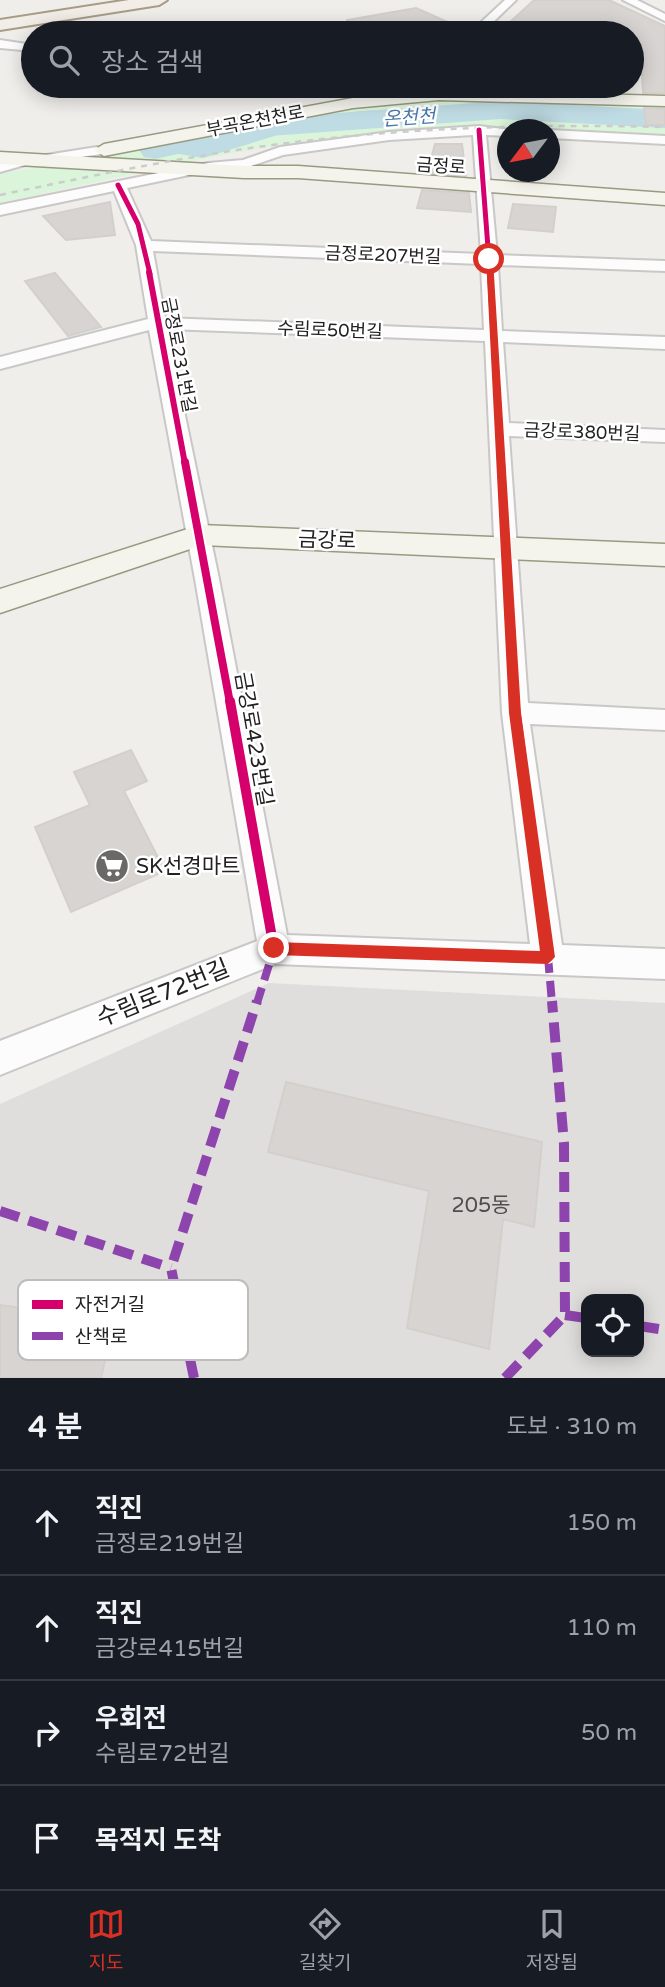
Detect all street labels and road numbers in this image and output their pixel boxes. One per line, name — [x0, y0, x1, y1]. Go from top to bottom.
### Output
street label: 부곡온천천로 — [204, 101, 306, 141]
street label: 금정로 — [415, 153, 467, 179]
street label: 금정로207번길 — [324, 242, 442, 268]
street label: 금정로231번길 — [157, 296, 201, 414]
street label: 수림로50번길 — [277, 317, 383, 343]
street label: 금강로380번길 — [523, 419, 641, 445]
street label: 금강로 — [298, 527, 356, 554]
street label: 금강로423번길 — [229, 670, 278, 808]
street label: 수림로72번길 — [93, 954, 234, 1033]

